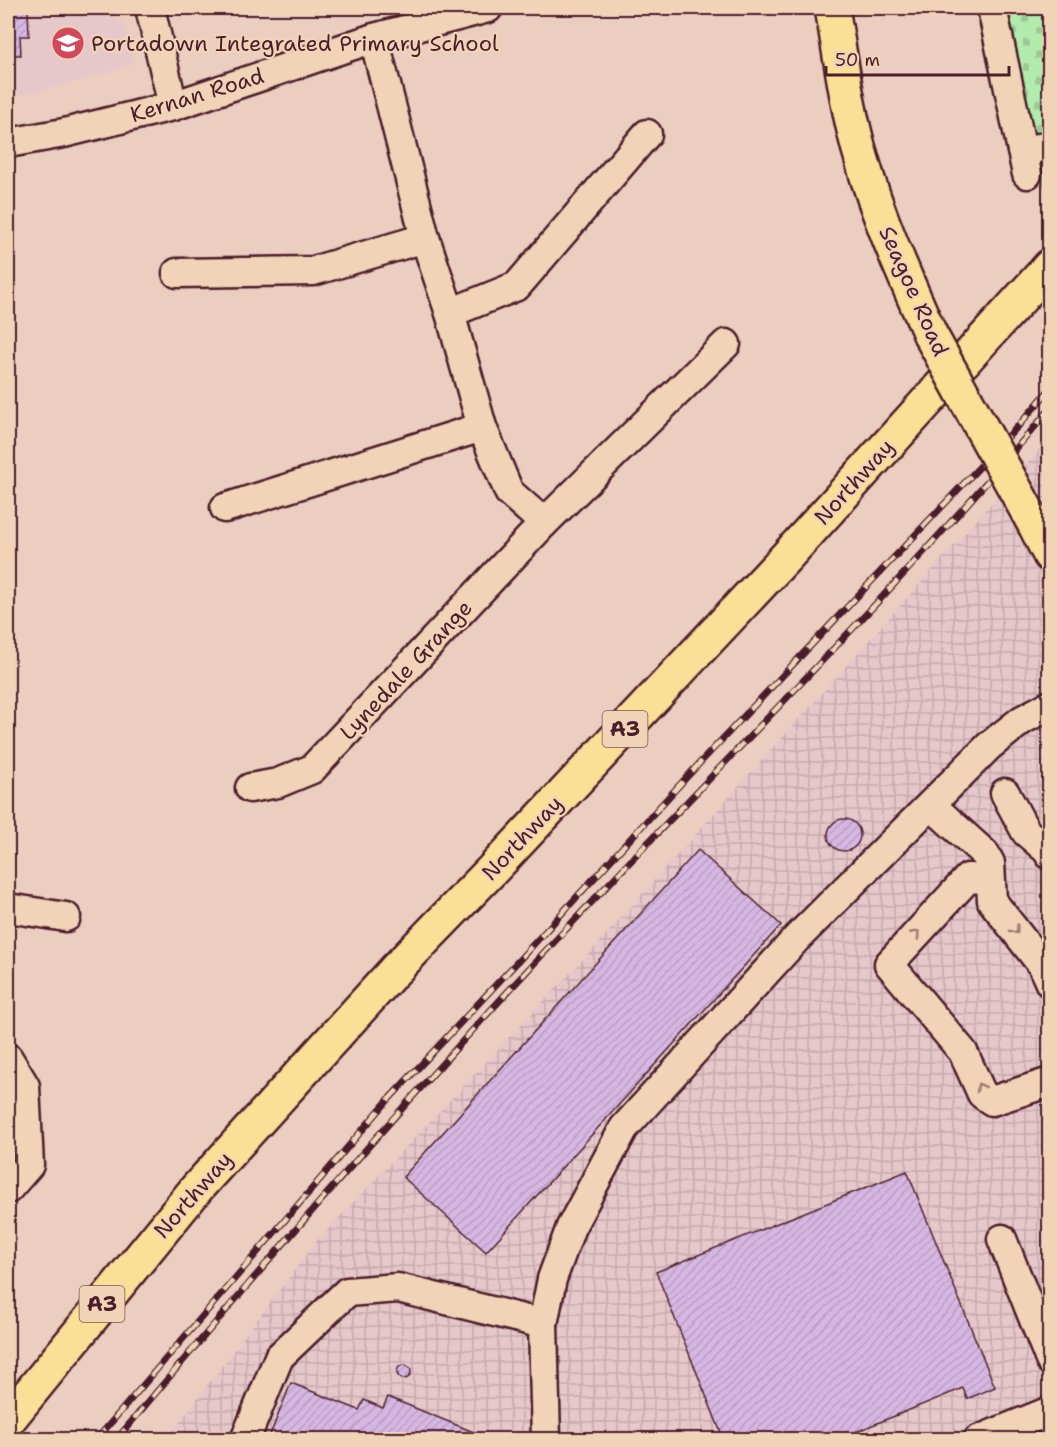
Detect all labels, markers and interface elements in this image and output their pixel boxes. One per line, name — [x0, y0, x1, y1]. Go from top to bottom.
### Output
school or university icon: Portadown Integrated Primary School — [50, 25, 86, 61]
place label: Portadown Integrated Primary School — [91, 29, 499, 58]
scale bar — [826, 39, 1009, 77]
text: 50 m — [835, 48, 880, 72]
street label: Kernan Road — [127, 61, 267, 129]
street label: Seagoe Road — [872, 221, 956, 361]
street label: Northway — [808, 433, 900, 531]
street label: Lynedale Grange — [333, 594, 479, 746]
road number: A3 — [602, 711, 648, 747]
street label: Northway — [475, 789, 569, 887]
one-way arrow — [1007, 923, 1018, 934]
one-way arrow — [909, 930, 920, 940]
one-way arrow — [976, 1083, 987, 1093]
street label: Northway — [147, 1145, 239, 1245]
road number: A3 — [80, 1286, 124, 1322]

